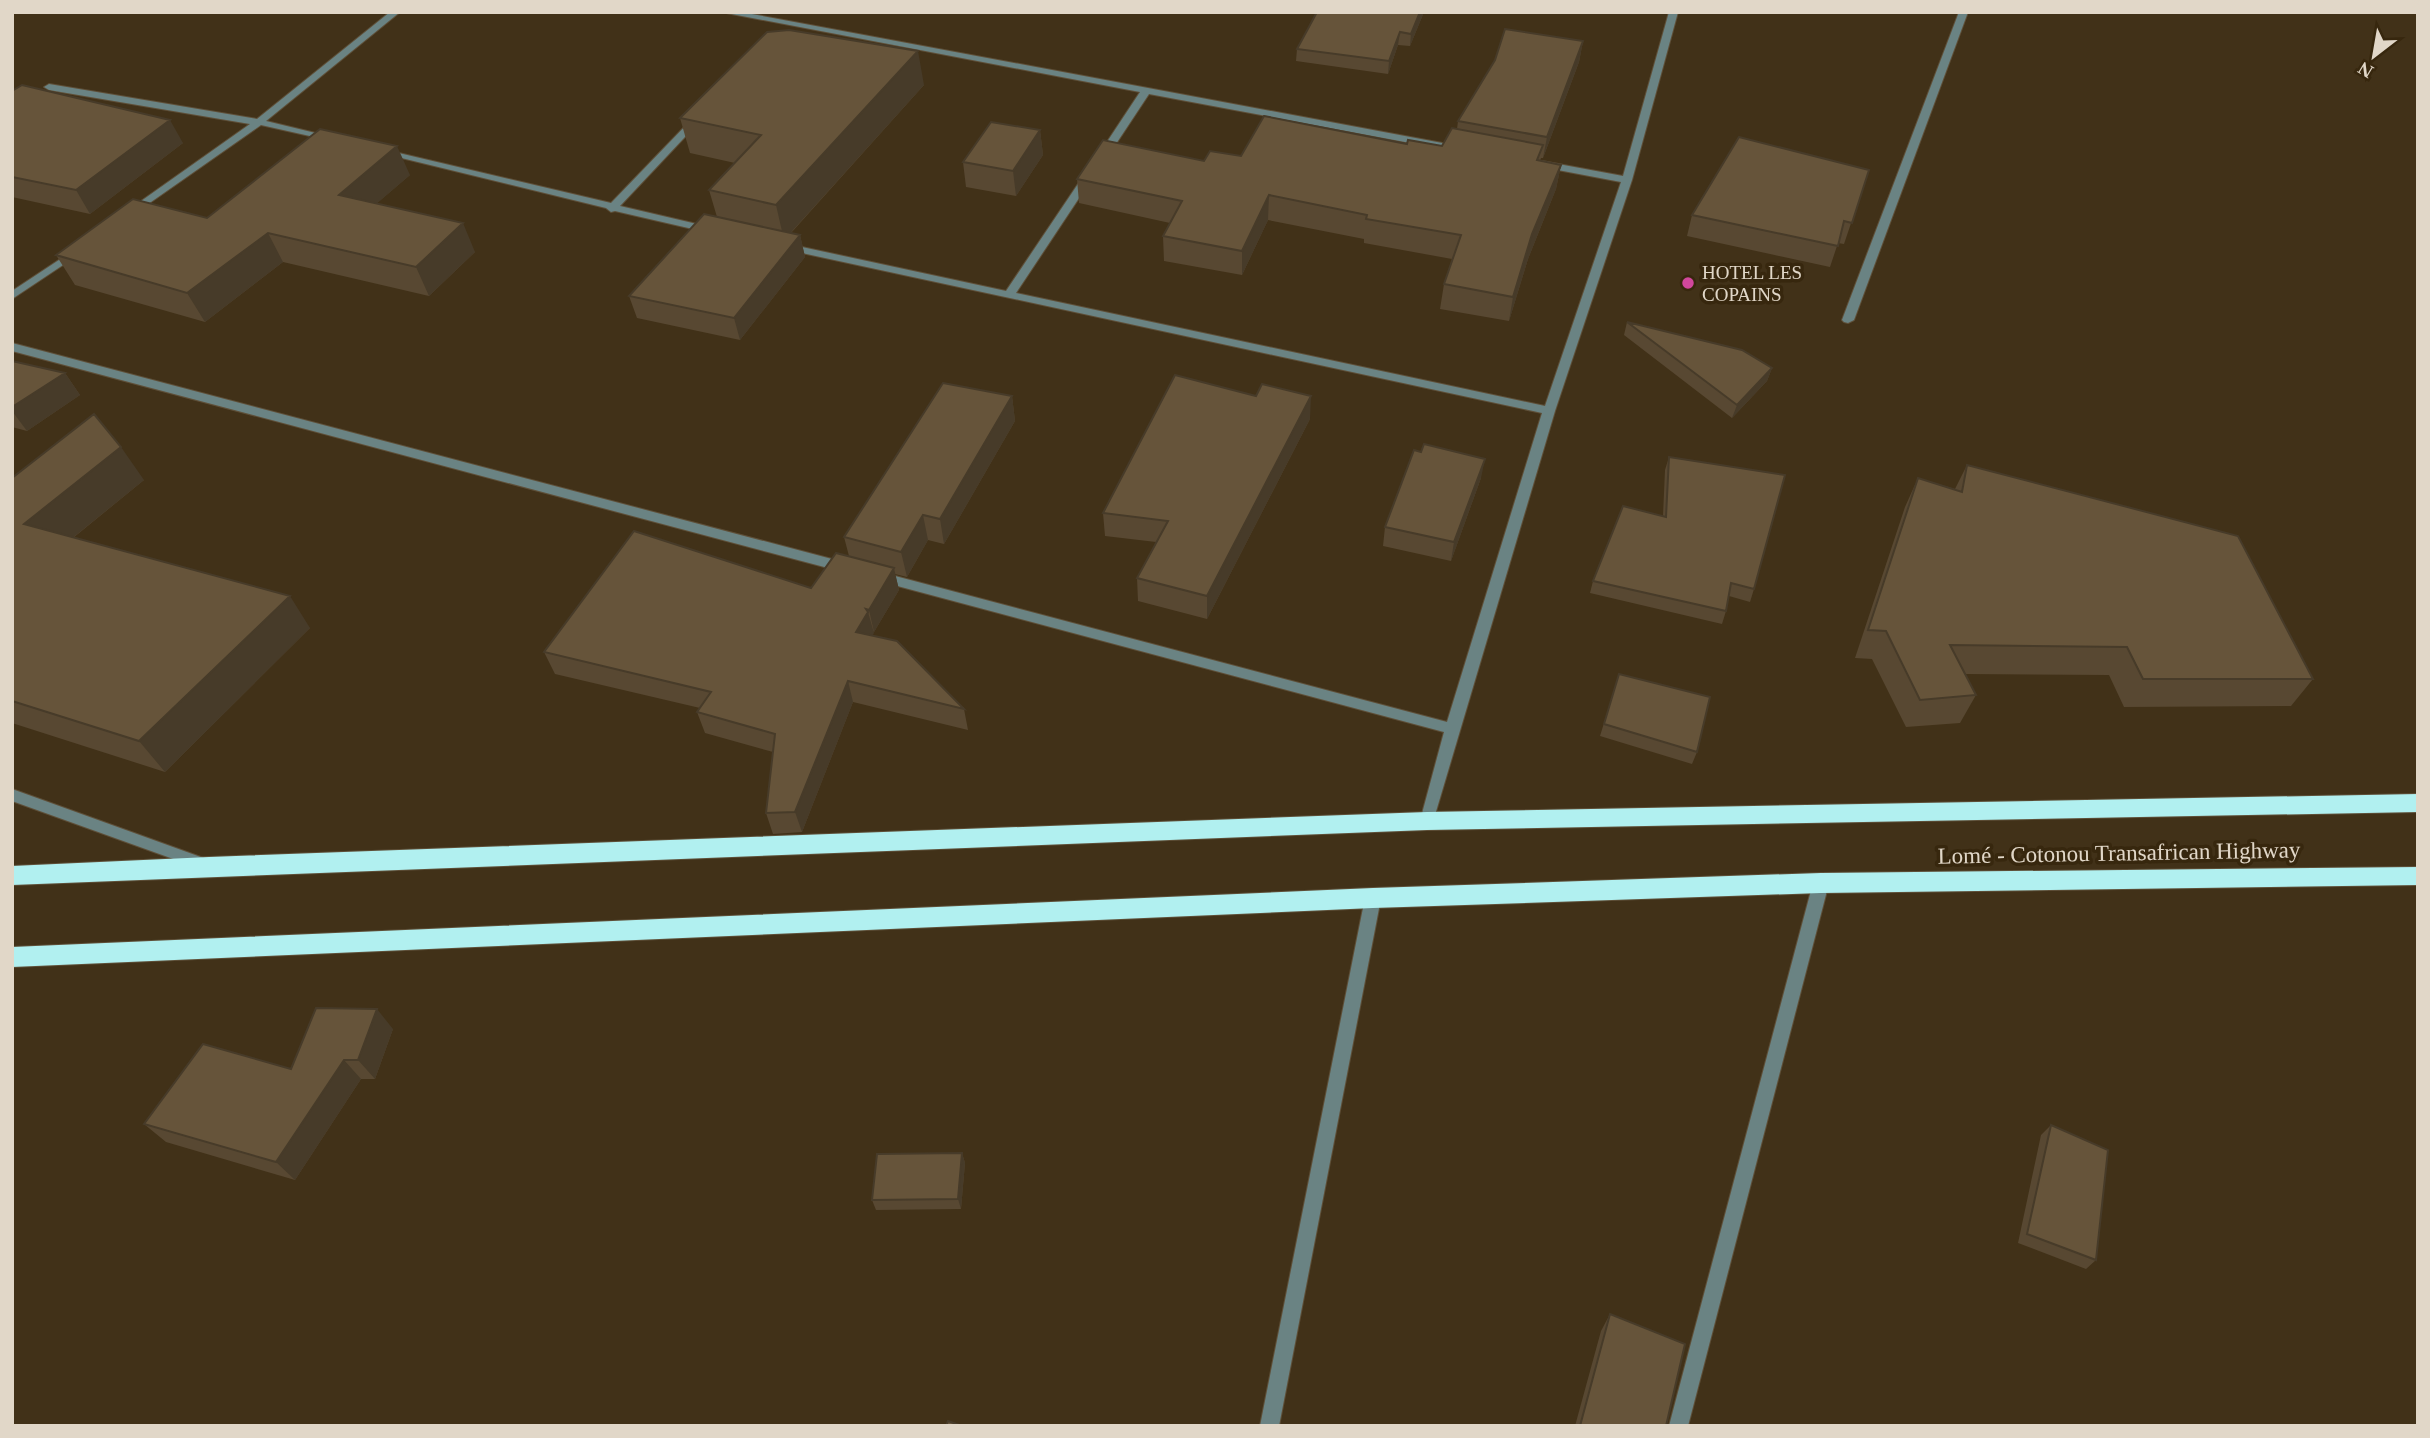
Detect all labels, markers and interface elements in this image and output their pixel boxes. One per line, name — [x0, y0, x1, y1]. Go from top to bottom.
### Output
north arrow — [2339, 21, 2409, 91]
text: N — [2354, 57, 2377, 83]
place label: HOTEL LES COPAINS — [1702, 262, 1802, 305]
marker: HOTEL LES COPAINS — [1680, 275, 1696, 291]
street label: Lomé - Cotonou Transafrican Highway — [1937, 837, 2301, 869]

